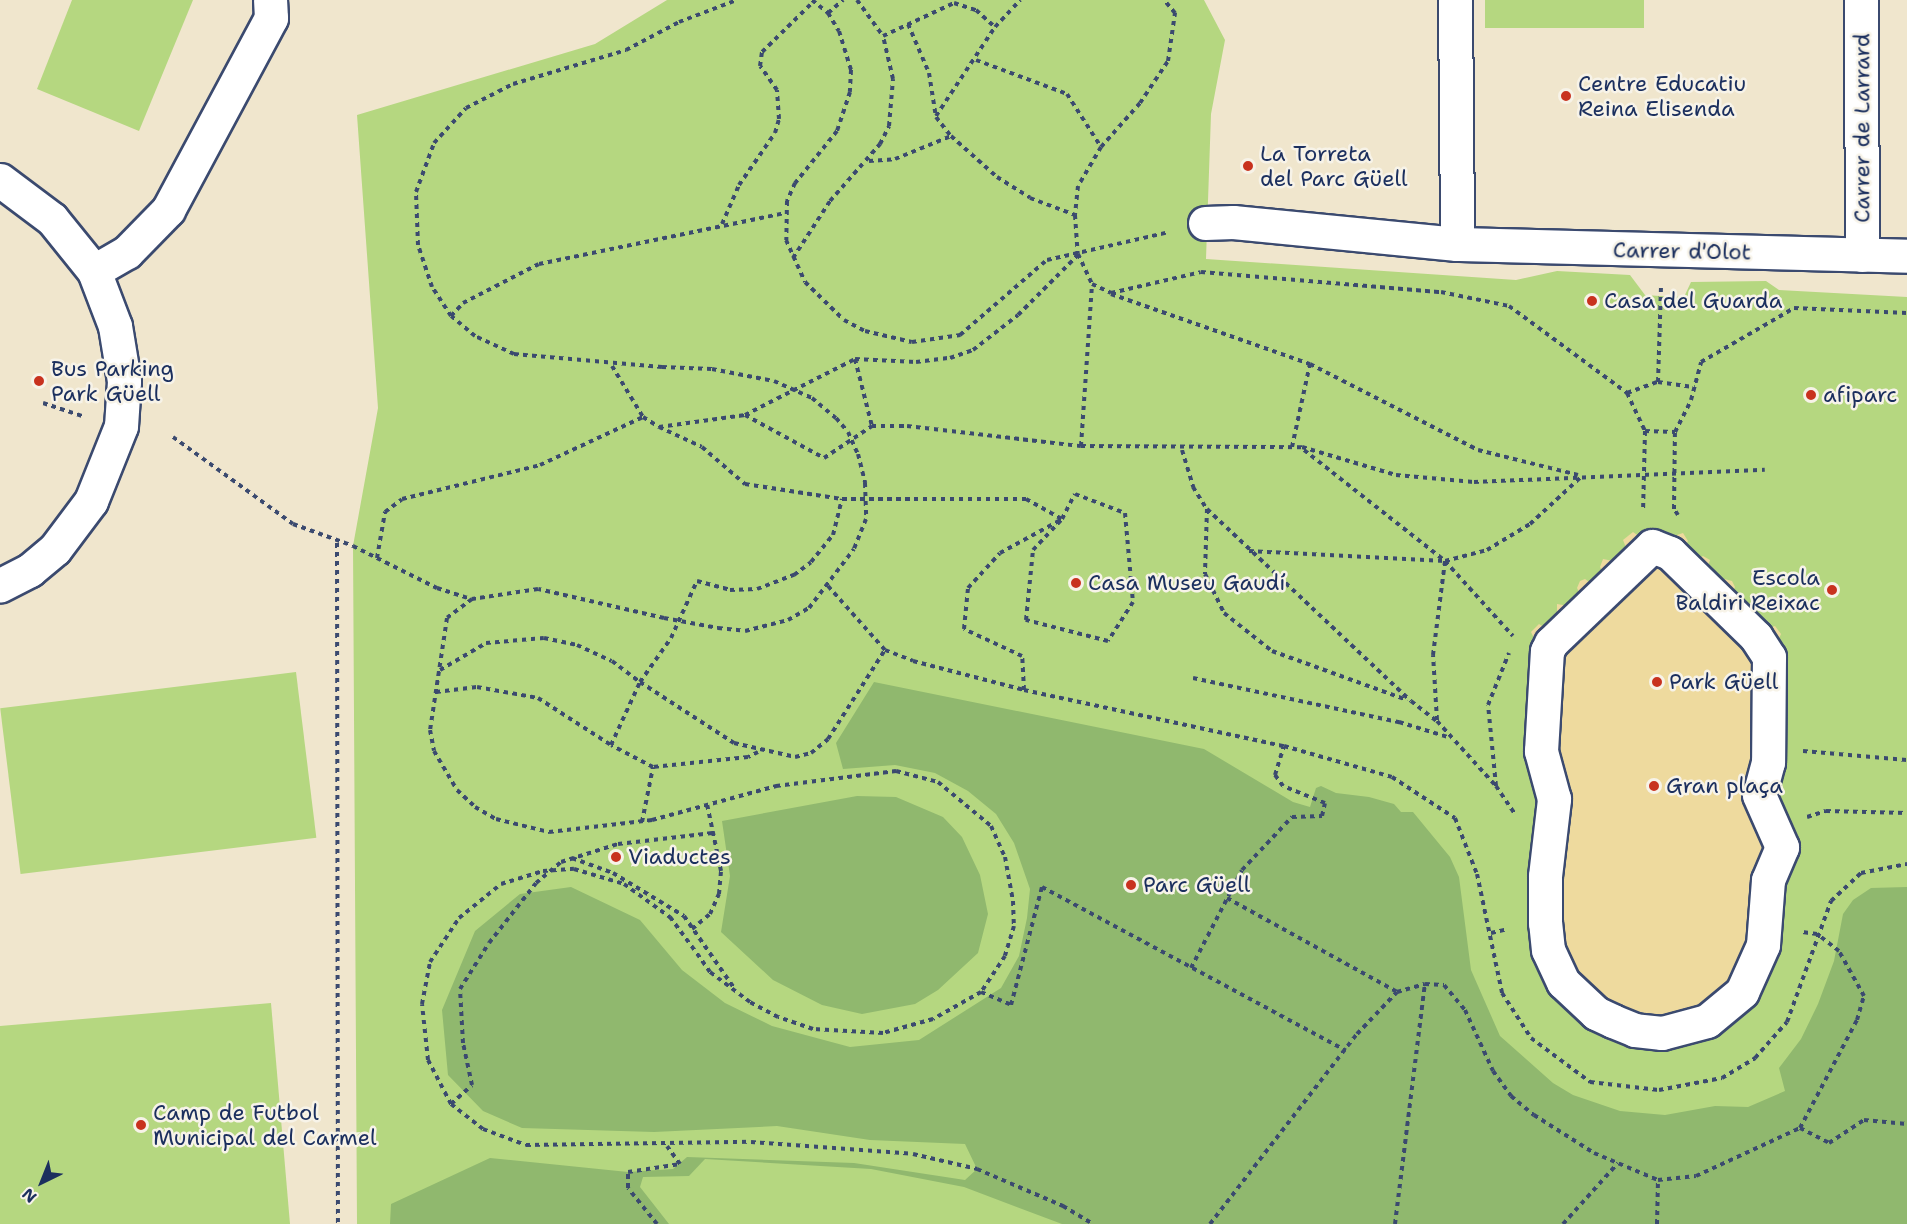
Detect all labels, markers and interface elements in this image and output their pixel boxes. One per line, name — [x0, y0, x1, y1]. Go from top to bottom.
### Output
street label: Carrer de Larrard — [1849, 33, 1875, 223]
place label: Centre Educatiu Reina Elisenda — [1578, 70, 1746, 122]
marker: Centre Educatiu Reina Elisenda — [1559, 89, 1573, 103]
place label: La Torreta del Parc Güell — [1260, 140, 1408, 192]
marker: La Torreta del Parc Güell — [1241, 159, 1255, 173]
street label: Carrer d'Olot — [1613, 237, 1751, 265]
place label: Casa del Guarda — [1604, 288, 1782, 314]
marker: Casa del Guarda — [1585, 294, 1599, 308]
place label: Bus Parking Park Güell — [51, 355, 174, 406]
marker: Bus Parking Park Güell — [32, 374, 46, 388]
place label: afiparc — [1823, 382, 1897, 408]
marker: afiparc — [1804, 388, 1818, 402]
place label: Escola Baldiri Reixac — [1675, 564, 1820, 616]
place label: Casa Museu Gaudí — [1088, 570, 1286, 596]
marker: Casa Museu Gaudí — [1069, 576, 1083, 590]
marker: Escola Baldiri Reixac — [1825, 583, 1839, 597]
place label: Park Güell — [1669, 669, 1778, 695]
marker: Park Güell — [1650, 675, 1664, 689]
place label: Gran plaça — [1666, 773, 1783, 799]
marker: Gran plaça — [1647, 779, 1661, 793]
place label: Viaductes — [628, 844, 731, 870]
marker: Viaductes — [609, 850, 623, 864]
place label: Parc Güell — [1143, 872, 1250, 898]
marker: Parc Güell — [1124, 878, 1138, 892]
place label: Camp de Futbol Municipal del Carmel — [153, 1099, 377, 1150]
marker: Camp de Futbol Municipal del Carmel — [134, 1118, 148, 1132]
north arrow — [12, 1152, 72, 1212]
text: N — [18, 1184, 41, 1208]

